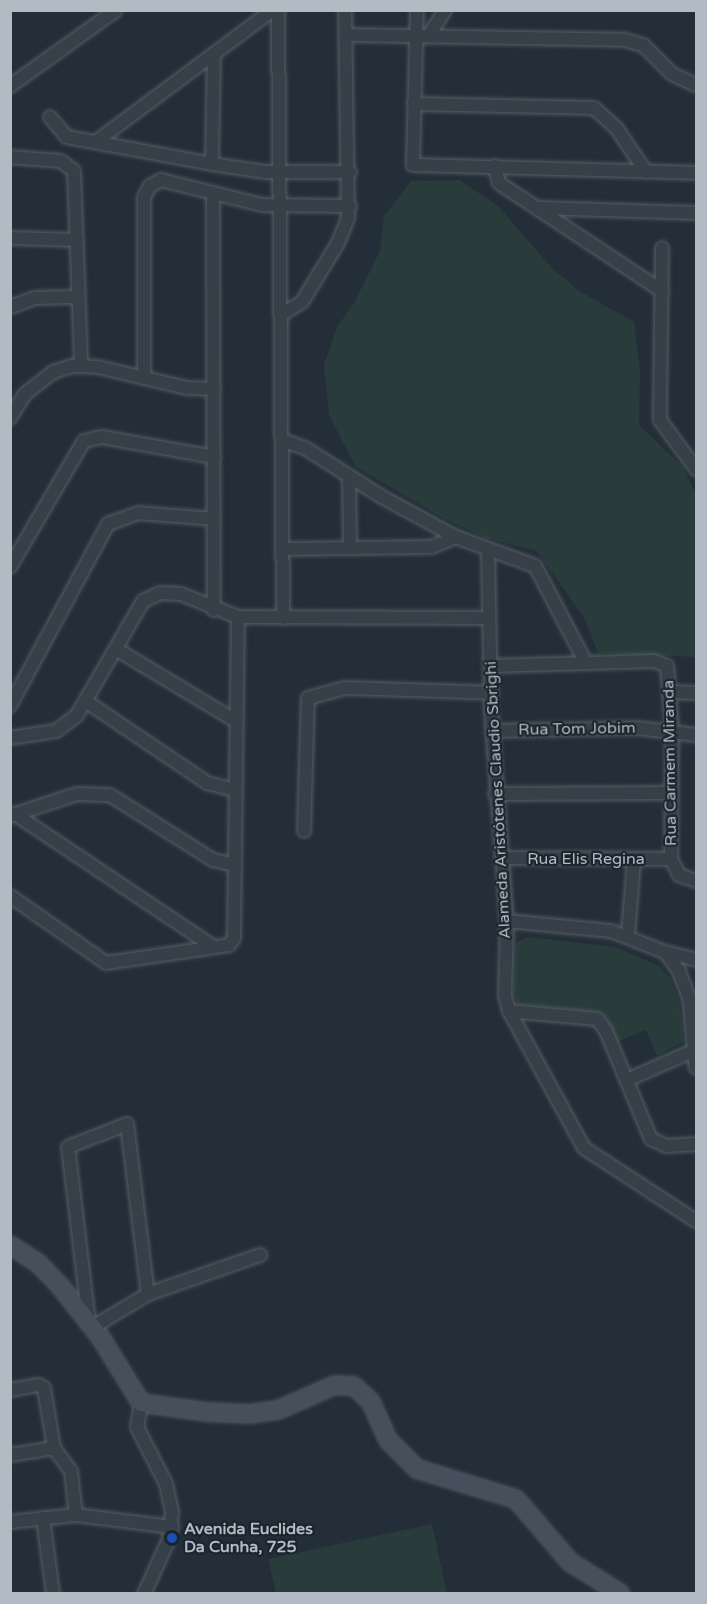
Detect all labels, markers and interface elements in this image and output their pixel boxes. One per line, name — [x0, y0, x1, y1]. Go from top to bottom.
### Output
street label: Alameda Aristótenes Claudio Sbrighi — [481, 661, 515, 939]
street label: Rua Carmem Miranda — [659, 680, 681, 846]
street label: Rua Tom Jobim — [518, 718, 636, 740]
street label: Rua Elis Regina — [527, 849, 645, 869]
place label: Avenida Euclides Da Cunha, 725 — [184, 1519, 313, 1557]
marker: Avenida Euclides Da Cunha, 725 — [165, 1531, 179, 1545]

